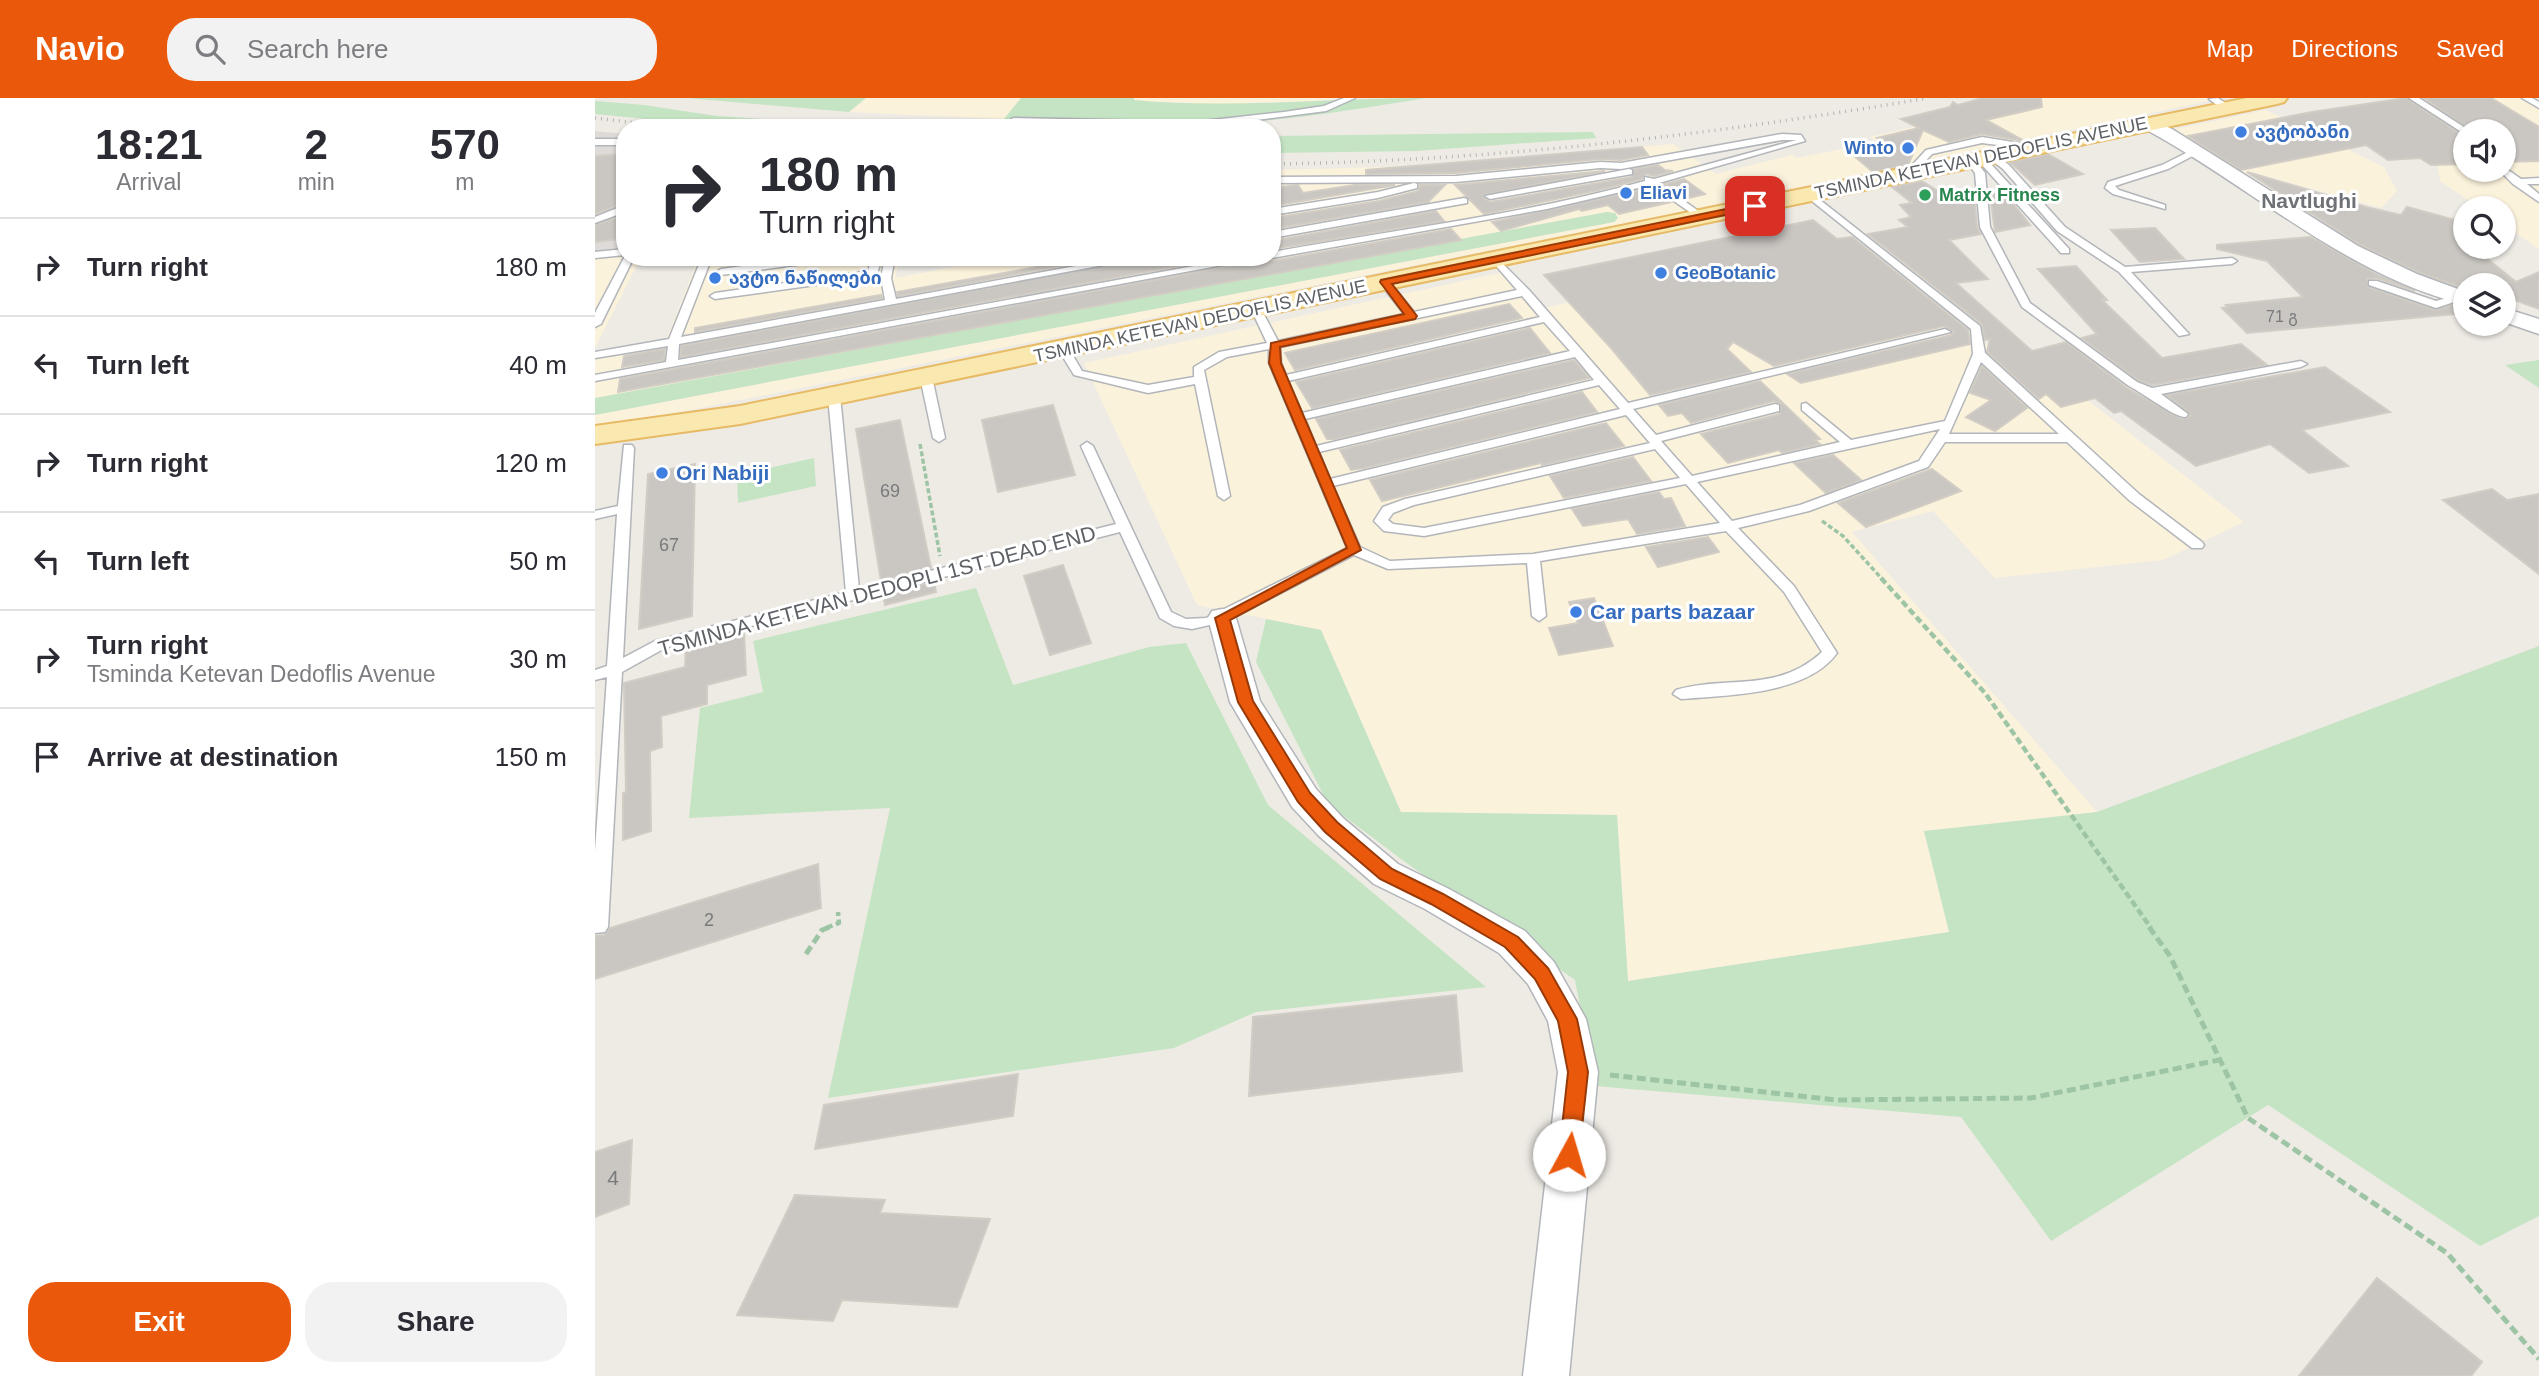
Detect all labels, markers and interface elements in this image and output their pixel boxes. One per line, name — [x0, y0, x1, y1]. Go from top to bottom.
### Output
search box — [167, 18, 657, 81]
text: Navio — [35, 30, 125, 67]
icon: search — [191, 30, 229, 68]
text: Search here — [247, 34, 389, 64]
text: Map — [2207, 35, 2253, 62]
text: Directions — [2291, 35, 2398, 62]
text: Saved — [2436, 35, 2504, 62]
street label: TSMINDA KETEVAN DEDOFLIS AVENUE — [1813, 113, 2149, 203]
map controls — [2453, 119, 2516, 336]
button: sound — [2453, 119, 2516, 182]
text: 18:21 — [95, 121, 203, 168]
text: 2 — [304, 121, 328, 168]
text: 570 — [430, 121, 500, 168]
place label: ავტობანი — [2255, 122, 2349, 142]
marker: ავტობანი — [2233, 124, 2249, 140]
place label: Winto — [1844, 138, 1894, 158]
marker: Winto — [1900, 140, 1916, 156]
icon: right — [644, 147, 735, 238]
text: 180 m — [759, 147, 898, 201]
text: Arrival — [116, 169, 181, 195]
text: min — [298, 169, 335, 195]
text: m — [455, 169, 474, 195]
pin — [1725, 176, 1785, 236]
place label: Eliavi — [1640, 183, 1687, 203]
marker: Eliavi — [1618, 185, 1634, 201]
place label: Matrix Fitness — [1939, 185, 2060, 205]
icon: arrive — [1736, 187, 1774, 225]
marker: Matrix Fitness — [1917, 187, 1933, 203]
district label: Navtlughi — [2261, 189, 2357, 212]
button: search — [2453, 196, 2516, 259]
text: Turn right — [759, 204, 895, 240]
icon: right — [28, 248, 66, 286]
text: Turn right — [87, 252, 208, 282]
text: 180 m — [495, 252, 567, 282]
place label: GeoBotanic — [1675, 263, 1776, 283]
marker: GeoBotanic — [1653, 265, 1669, 281]
place label: ავტო ნაწილები — [729, 268, 882, 289]
marker: ავტო ნაწილები — [707, 270, 723, 286]
button: layers — [2453, 273, 2516, 336]
street label: TSMINDA KETEVAN DEDOFLIS AVENUE — [1032, 276, 1368, 366]
house number: 71 გ — [2266, 308, 2298, 326]
icon: left — [28, 346, 66, 384]
text: Turn left — [87, 350, 189, 380]
text: 40 m — [509, 350, 567, 380]
icon: right — [28, 444, 66, 482]
text: Turn right — [87, 448, 208, 478]
text: 120 m — [495, 448, 567, 478]
place label: Ori Nabiji — [676, 461, 769, 484]
marker: Ori Nabiji — [654, 465, 670, 481]
house number: 69 — [880, 481, 900, 501]
street label: TSMINDA KETEVAN DEDOPLI 1ST DEAD END — [656, 521, 1098, 660]
house number: 67 — [659, 535, 679, 555]
icon: left — [28, 542, 66, 580]
text: Turn left — [87, 546, 189, 576]
text: 50 m — [509, 546, 567, 576]
place label: Car parts bazaar — [1590, 600, 1755, 623]
marker: Car parts bazaar — [1568, 604, 1584, 620]
text: Turn right — [87, 630, 208, 660]
icon: right — [28, 640, 66, 678]
text: 30 m — [509, 644, 567, 674]
text: Tsminda Ketevan Dedoflis Avenue — [87, 661, 436, 687]
icon: arrive — [28, 738, 66, 776]
text: Arrive at destination — [87, 742, 338, 772]
text: 150 m — [495, 742, 567, 772]
house number: 2 — [704, 910, 714, 930]
position arrow — [1532, 1118, 1606, 1192]
house number: 4 — [607, 1166, 619, 1189]
button: Exit — [28, 1282, 291, 1362]
button: Share — [305, 1282, 567, 1362]

